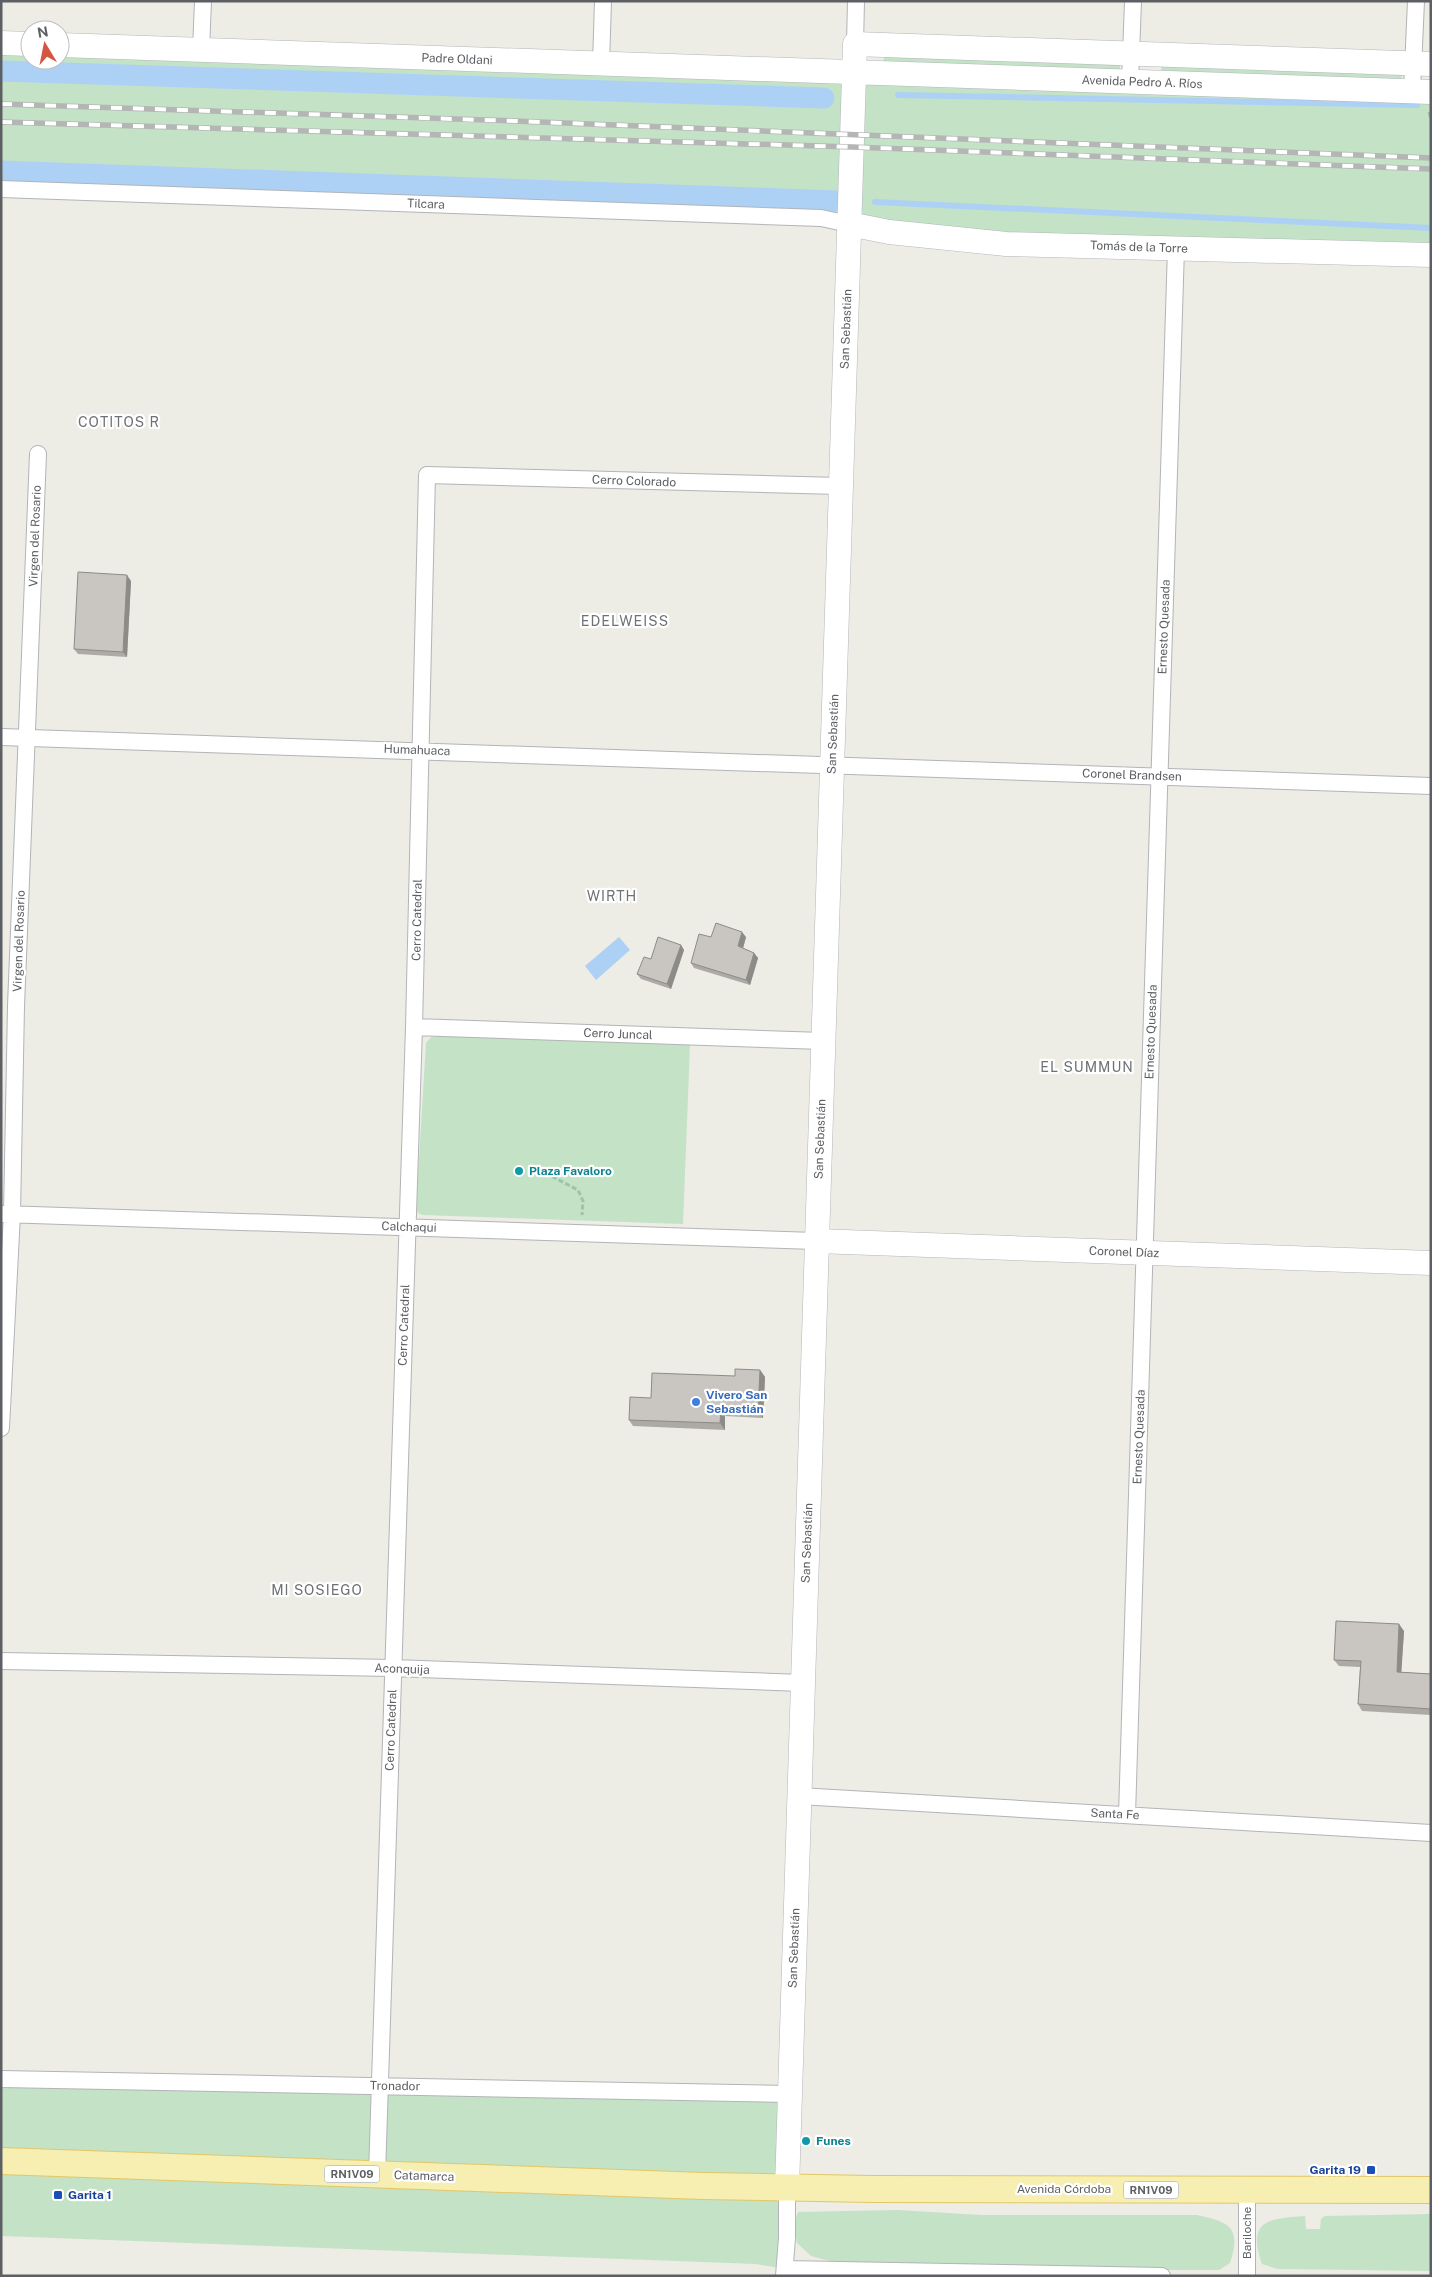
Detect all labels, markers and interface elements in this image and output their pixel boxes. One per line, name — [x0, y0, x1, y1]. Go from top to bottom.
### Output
north arrow — [20, 20, 70, 70]
text: N — [36, 23, 50, 41]
street label: Padre Oldani — [421, 51, 493, 67]
street label: Avenida Pedro A. Ríos — [1081, 73, 1203, 91]
street label: Tilcara — [407, 196, 445, 212]
street label: Tomás de la Torre — [1090, 238, 1188, 256]
street label: San Sebastián — [838, 289, 854, 369]
district label: COTITOS R — [78, 414, 160, 430]
street label: Cerro Colorado — [592, 473, 677, 489]
street label: Virgen del Rosario — [26, 485, 44, 587]
street label: Ernesto Quesada — [1155, 579, 1173, 675]
district label: EDELWEISS — [581, 613, 669, 629]
street label: San Sebastián — [825, 694, 841, 774]
street label: Humahuaca — [383, 742, 451, 758]
street label: Coronel Brandsen — [1082, 766, 1182, 784]
street label: Cerro Catedral — [409, 879, 425, 961]
district label: WIRTH — [587, 888, 637, 904]
street label: Virgen del Rosario — [10, 890, 28, 992]
street label: Ernesto Quesada — [1142, 984, 1160, 1080]
street label: Cerro Juncal — [583, 1026, 653, 1042]
district label: EL SUMMUN — [1040, 1059, 1134, 1075]
street label: San Sebastián — [812, 1099, 828, 1179]
place label: Plaza Favaloro — [529, 1164, 612, 1178]
marker: Plaza Favaloro — [513, 1165, 525, 1177]
street label: Calchaqui — [381, 1219, 437, 1235]
street label: Coronel Díaz — [1089, 1244, 1160, 1260]
street label: Cerro Catedral — [396, 1284, 412, 1366]
place label: Vivero San Sebastián — [706, 1388, 767, 1416]
street label: Ernesto Quesada — [1130, 1389, 1148, 1485]
marker: Vivero San Sebastián — [690, 1396, 702, 1408]
street label: San Sebastián — [799, 1503, 815, 1583]
district label: MI SOSIEGO — [271, 1582, 363, 1598]
street label: Aconquija — [374, 1661, 430, 1677]
street label: Cerro Catedral — [383, 1689, 399, 1771]
street label: Santa Fe — [1090, 1806, 1140, 1822]
street label: San Sebastián — [786, 1908, 802, 1988]
street label: Tronador — [370, 2079, 421, 2093]
place label: Funes — [816, 2134, 851, 2148]
marker: Funes — [800, 2135, 812, 2147]
place label: Garita 19 — [1309, 2163, 1361, 2177]
marker: Garita 19 — [1365, 2164, 1377, 2176]
road number: RN1V09 — [324, 2166, 380, 2182]
street label: Catamarca — [394, 2168, 454, 2184]
street label: Avenida Córdoba — [1017, 2182, 1111, 2196]
road number: RN1V09 — [1124, 2182, 1178, 2198]
place label: Garita 1 — [68, 2188, 112, 2202]
marker: Garita 1 — [52, 2189, 64, 2201]
street label: Bariloche — [1240, 2206, 1254, 2259]

